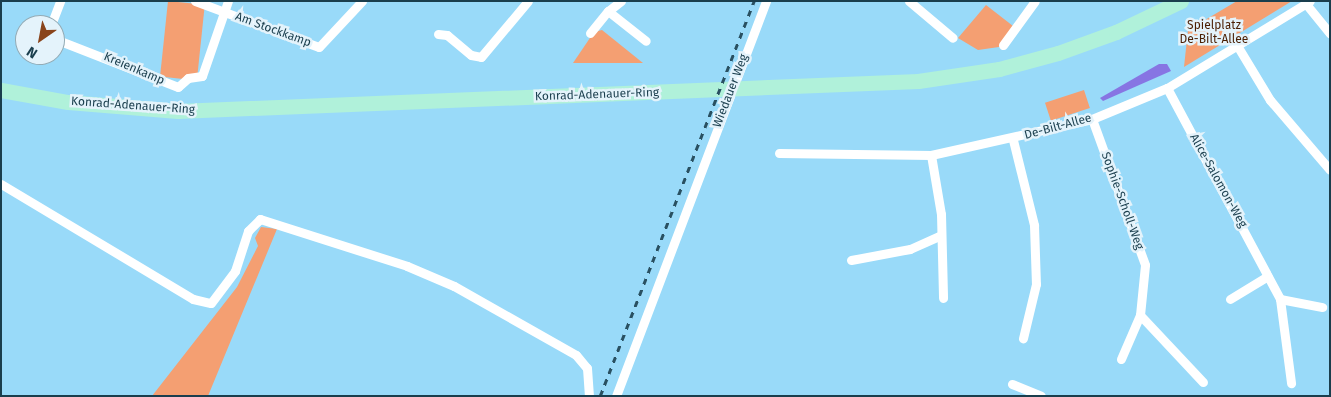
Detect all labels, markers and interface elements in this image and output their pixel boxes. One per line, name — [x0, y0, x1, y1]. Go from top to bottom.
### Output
street label: Am Stockkamp — [233, 10, 313, 50]
north arrow — [15, 15, 65, 65]
park label: Spielplatz De-Bilt-Allee — [1180, 19, 1248, 47]
text: N — [24, 43, 41, 62]
street label: Kreienkamp — [101, 50, 167, 88]
street label: Wiedauer Weg — [710, 52, 752, 130]
street label: Konrad-Adenauer-Ring — [535, 86, 659, 104]
street label: Konrad-Adenauer-Ring — [71, 94, 195, 118]
street label: De-Bilt-Allee — [1023, 111, 1093, 143]
street label: Alice-Salomon-Weg — [1186, 131, 1250, 231]
street label: Sophie-Scholl-Weg — [1098, 150, 1146, 252]

